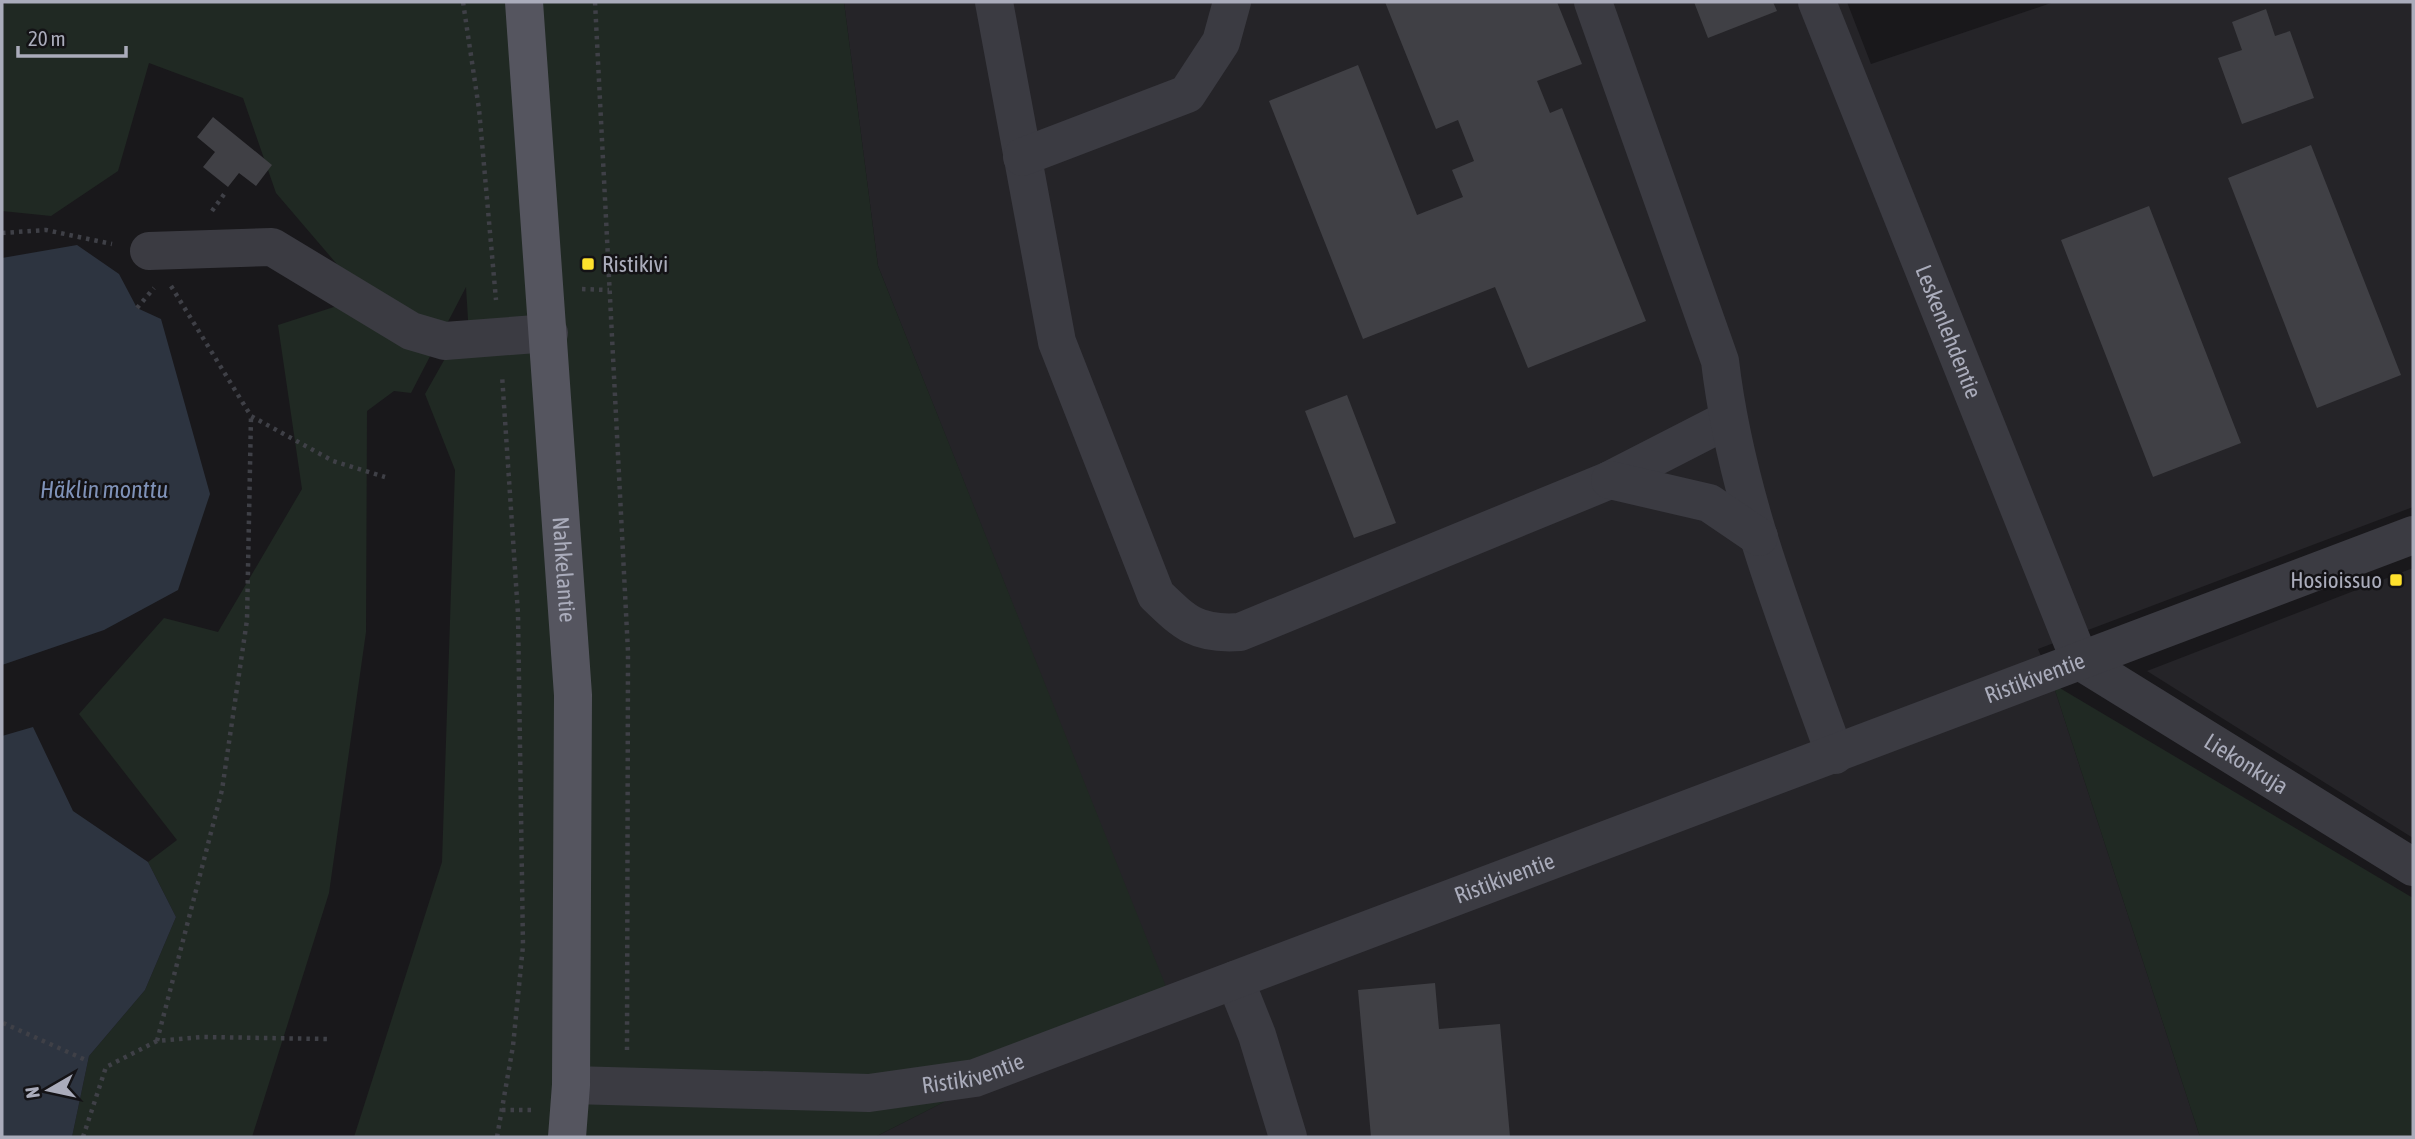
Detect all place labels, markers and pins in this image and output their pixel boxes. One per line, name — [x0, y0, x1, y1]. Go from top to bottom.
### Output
place label: Ristikivi — [602, 251, 668, 277]
marker: Ristikivi — [580, 256, 596, 272]
place label: Hosioissuo — [2290, 567, 2382, 593]
marker: Hosioissuo — [2388, 572, 2404, 588]

